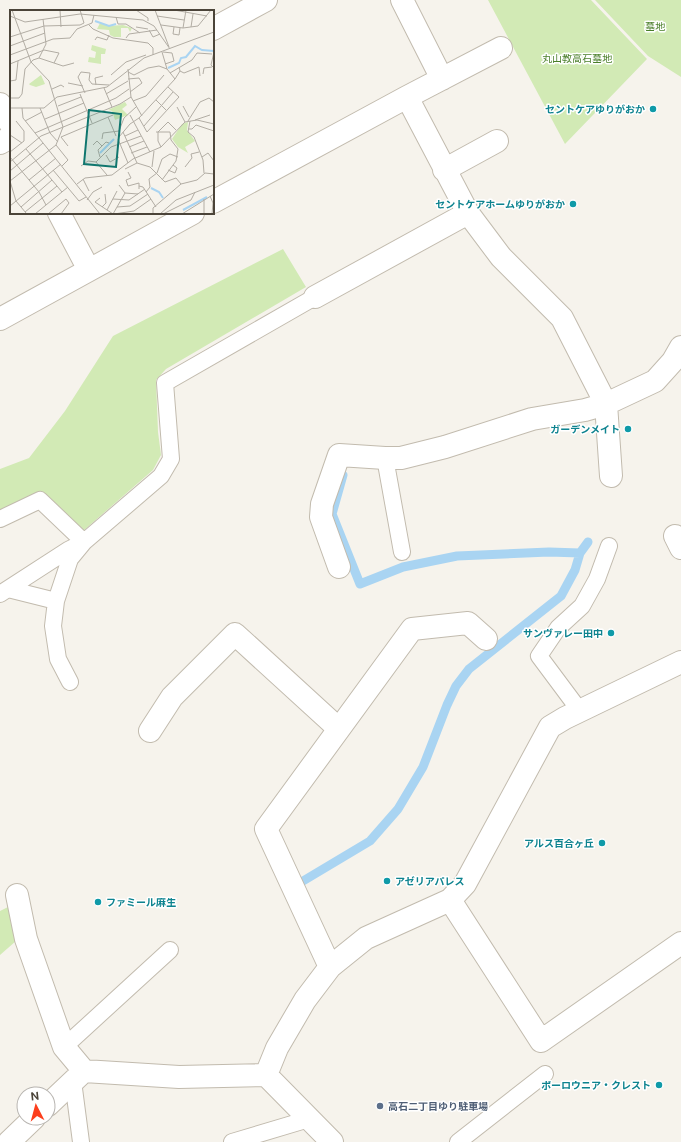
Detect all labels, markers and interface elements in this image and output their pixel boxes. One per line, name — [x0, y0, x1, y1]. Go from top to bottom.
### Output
inset map — [10, 10, 214, 214]
park label: 墓地 — [645, 20, 666, 32]
park label: 丸山教高石墓地 — [542, 52, 613, 64]
place label: セントケアゆりがおか — [545, 103, 645, 115]
marker: セントケアゆりがおか — [648, 104, 658, 114]
place label: セントケアホームゆりがおか — [435, 198, 565, 210]
marker: セントケアホームゆりがおか — [568, 199, 578, 209]
place label: ガーデンメイト — [550, 423, 620, 435]
marker: ガーデンメイト — [623, 424, 633, 434]
place label: サンヴァレー田中 — [523, 627, 603, 639]
marker: サンヴァレー田中 — [606, 628, 616, 638]
place label: アルス百合ヶ丘 — [524, 837, 594, 849]
marker: アルス百合ヶ丘 — [597, 838, 607, 848]
place label: アゼリアパレス — [395, 875, 465, 887]
marker: アゼリアパレス — [382, 876, 392, 886]
place label: ファミール麻生 — [106, 896, 176, 908]
marker: ファミール麻生 — [93, 897, 103, 907]
place label: ポーロウニア・クレスト — [541, 1079, 651, 1091]
marker: ポーロウニア・クレスト — [654, 1080, 664, 1090]
north arrow — [16, 1086, 56, 1126]
text: N — [30, 1090, 40, 1102]
place label: 高石二丁目ゆり駐車場 — [388, 1100, 488, 1112]
marker: 高石二丁目ゆり駐車場 — [375, 1101, 385, 1111]

